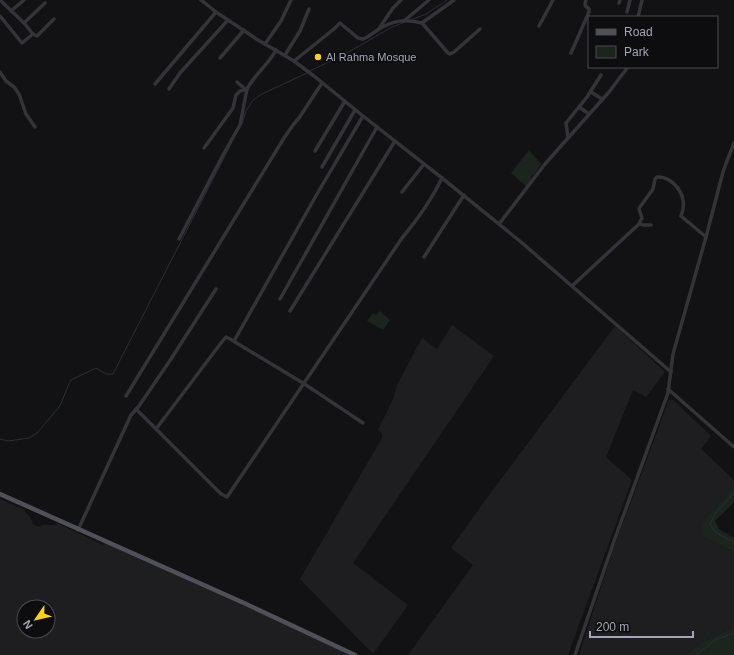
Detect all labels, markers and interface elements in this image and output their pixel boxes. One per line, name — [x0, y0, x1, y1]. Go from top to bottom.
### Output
legend — [588, 16, 718, 68]
text: Road — [624, 25, 653, 39]
text: Park — [624, 45, 650, 59]
place label: Al Rahma Mosque — [326, 51, 417, 63]
marker: Al Rahma Mosque — [313, 52, 323, 62]
north arrow — [16, 599, 56, 639]
scale bar — [590, 613, 693, 639]
text: N — [20, 618, 35, 631]
text: 200 m — [596, 620, 629, 634]

